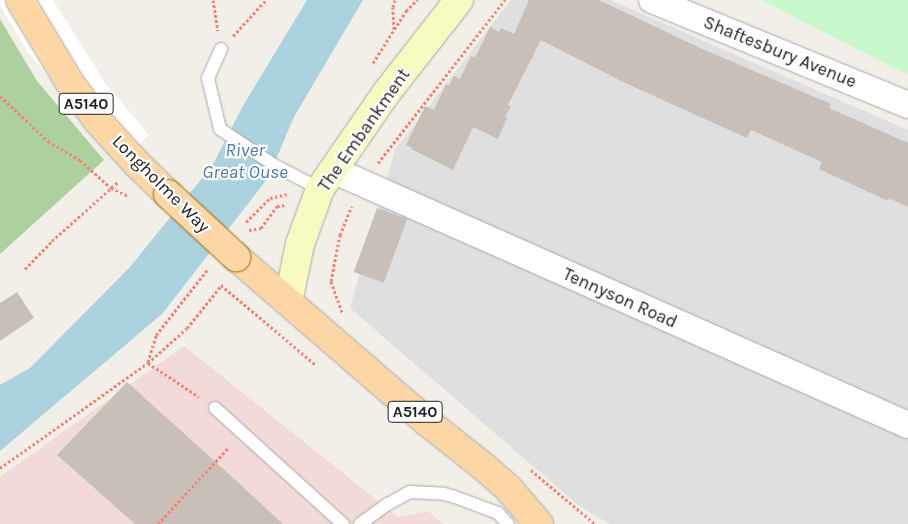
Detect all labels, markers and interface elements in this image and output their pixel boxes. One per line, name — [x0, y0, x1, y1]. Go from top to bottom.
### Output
street label: Shaftesbury Avenue — [700, 11, 860, 93]
street label: The Embankment — [313, 64, 415, 196]
road number: A5140 — [58, 90, 114, 118]
street label: Longholme Way — [108, 131, 214, 237]
water label: River Great Ouse — [202, 140, 288, 184]
street label: Tennyson Road — [559, 263, 681, 333]
road number: A5140 — [388, 398, 442, 426]

